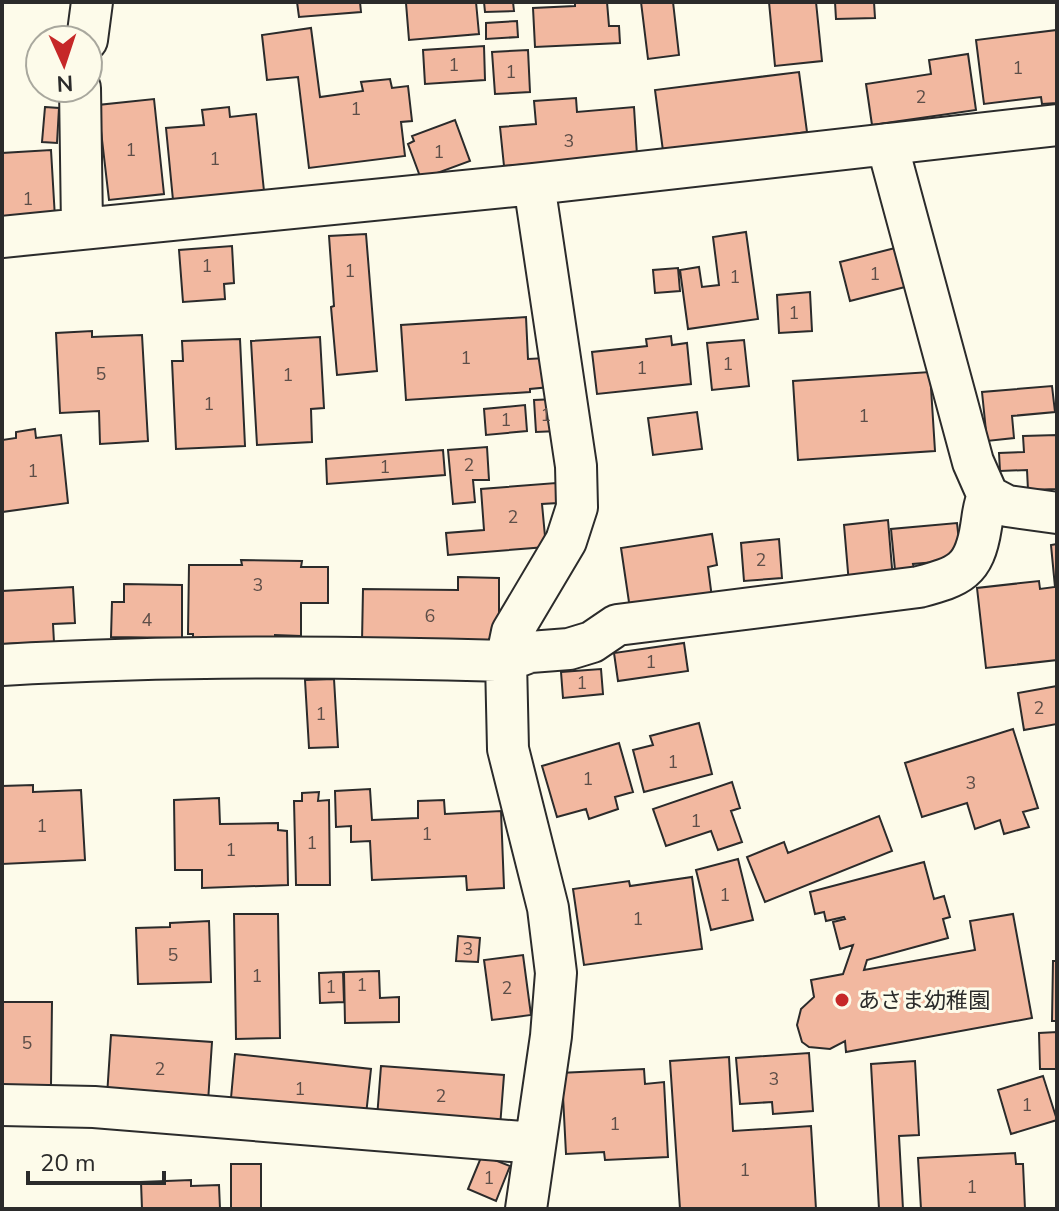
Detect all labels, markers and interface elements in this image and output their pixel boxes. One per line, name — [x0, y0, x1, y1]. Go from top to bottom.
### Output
north arrow — [24, 24, 104, 104]
house number: 1 — [449, 53, 459, 77]
house number: 1 — [1013, 56, 1023, 80]
house number: 1 — [506, 60, 516, 84]
text: N — [56, 68, 74, 98]
house number: 2 — [916, 85, 926, 109]
house number: 1 — [351, 97, 361, 121]
house number: 3 — [564, 129, 574, 153]
house number: 1 — [126, 138, 136, 162]
house number: 1 — [434, 140, 444, 164]
house number: 1 — [210, 147, 220, 171]
house number: 1 — [23, 187, 33, 211]
house number: 1 — [202, 254, 212, 278]
house number: 1 — [345, 259, 355, 283]
house number: 1 — [870, 262, 880, 286]
house number: 1 — [730, 265, 740, 289]
house number: 1 — [789, 301, 799, 325]
house number: 1 — [461, 346, 471, 370]
house number: 1 — [723, 352, 733, 376]
house number: 1 — [637, 356, 647, 380]
house number: 5 — [96, 362, 106, 386]
house number: 1 — [283, 363, 293, 387]
house number: 1 — [204, 392, 214, 416]
house number: 1 — [541, 403, 551, 427]
house number: 1 — [859, 404, 869, 428]
house number: 1 — [501, 408, 511, 432]
house number: 2 — [464, 453, 474, 477]
house number: 1 — [380, 455, 390, 479]
house number: 1 — [28, 459, 38, 483]
house number: 2 — [508, 505, 518, 529]
house number: 2 — [756, 548, 766, 572]
house number: 3 — [253, 573, 263, 597]
house number: 6 — [425, 604, 435, 628]
house number: 4 — [142, 608, 153, 632]
house number: 1 — [646, 650, 656, 674]
house number: 1 — [577, 671, 587, 695]
house number: 2 — [1034, 696, 1044, 720]
house number: 1 — [316, 702, 326, 726]
house number: 1 — [668, 750, 678, 774]
house number: 1 — [583, 767, 593, 791]
house number: 3 — [966, 771, 976, 795]
house number: 1 — [691, 809, 701, 833]
house number: 1 — [37, 814, 47, 838]
house number: 1 — [422, 822, 432, 846]
house number: 1 — [307, 831, 317, 855]
house number: 1 — [226, 838, 236, 862]
house number: 1 — [720, 883, 730, 907]
house number: 1 — [633, 907, 643, 931]
house number: 3 — [463, 937, 473, 961]
house number: 5 — [168, 943, 178, 967]
house number: 1 — [252, 964, 262, 988]
house number: 1 — [357, 973, 367, 997]
house number: 1 — [326, 975, 336, 999]
house number: 2 — [502, 976, 512, 1000]
place label: あさま幼稚園 — [858, 986, 990, 1016]
marker: あさま幼稚園 — [833, 991, 851, 1009]
house number: 5 — [22, 1031, 32, 1055]
house number: 2 — [155, 1057, 165, 1081]
house number: 3 — [769, 1067, 779, 1091]
house number: 1 — [295, 1077, 305, 1101]
house number: 2 — [436, 1084, 446, 1108]
house number: 1 — [1022, 1093, 1032, 1117]
house number: 1 — [610, 1112, 620, 1136]
scale bar — [28, 1135, 164, 1185]
text: 20 m — [40, 1147, 96, 1179]
house number: 1 — [740, 1158, 750, 1182]
house number: 1 — [484, 1166, 494, 1190]
house number: 1 — [967, 1175, 977, 1199]

